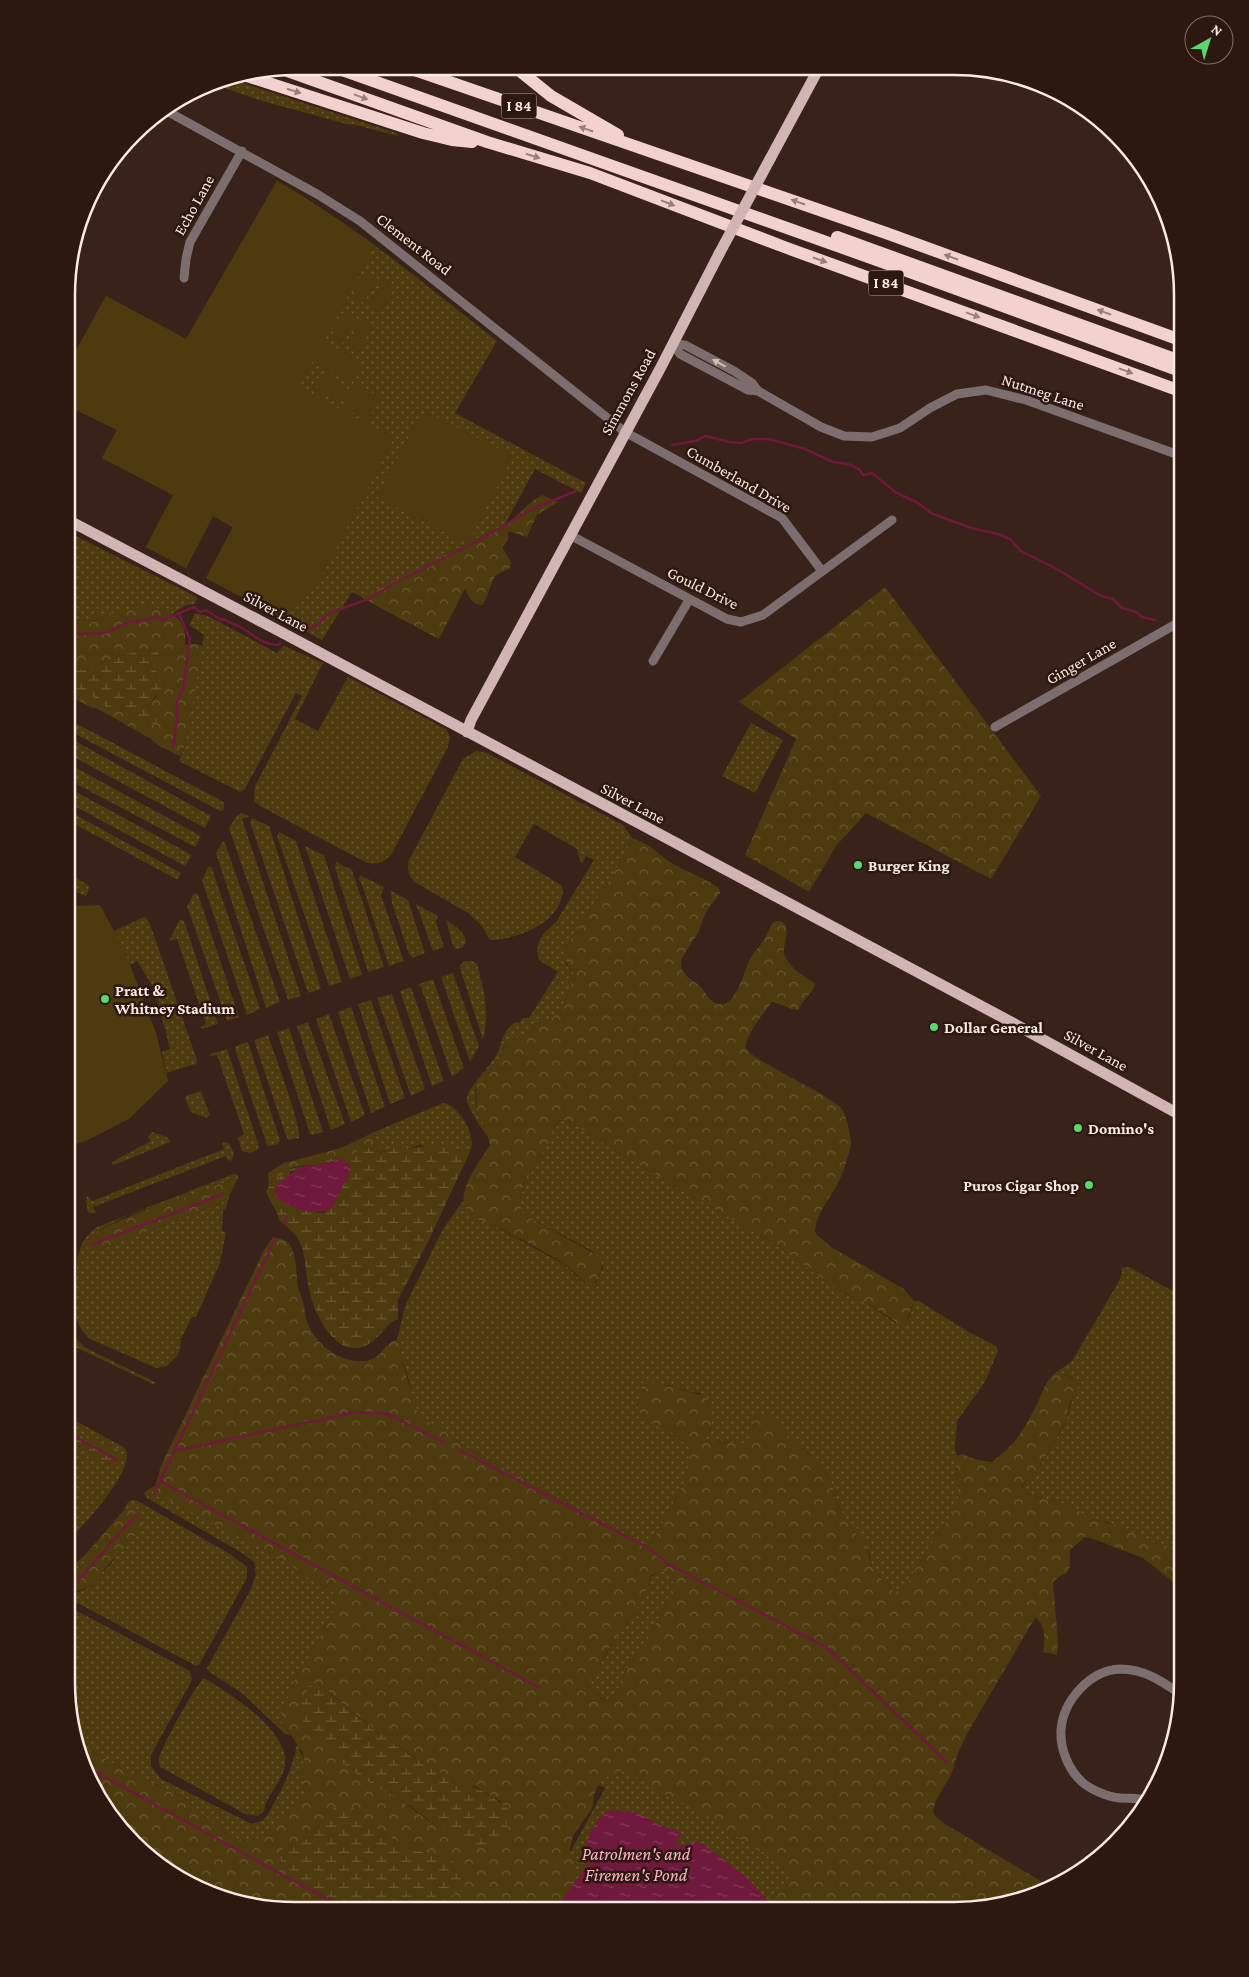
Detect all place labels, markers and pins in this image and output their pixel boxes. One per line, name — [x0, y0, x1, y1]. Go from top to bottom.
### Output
place label: Burger King — [868, 857, 950, 874]
marker: Burger King — [852, 859, 864, 871]
place label: Pratt & Whitney Stadium — [114, 982, 235, 1017]
marker: Pratt & Whitney Stadium — [99, 993, 111, 1005]
place label: Dollar General — [944, 1019, 1043, 1036]
marker: Dollar General — [928, 1021, 940, 1033]
place label: Domino's — [1088, 1120, 1155, 1137]
marker: Domino's — [1072, 1122, 1084, 1134]
place label: Puros Cigar Shop — [963, 1177, 1079, 1194]
marker: Puros Cigar Shop — [1083, 1179, 1095, 1191]

